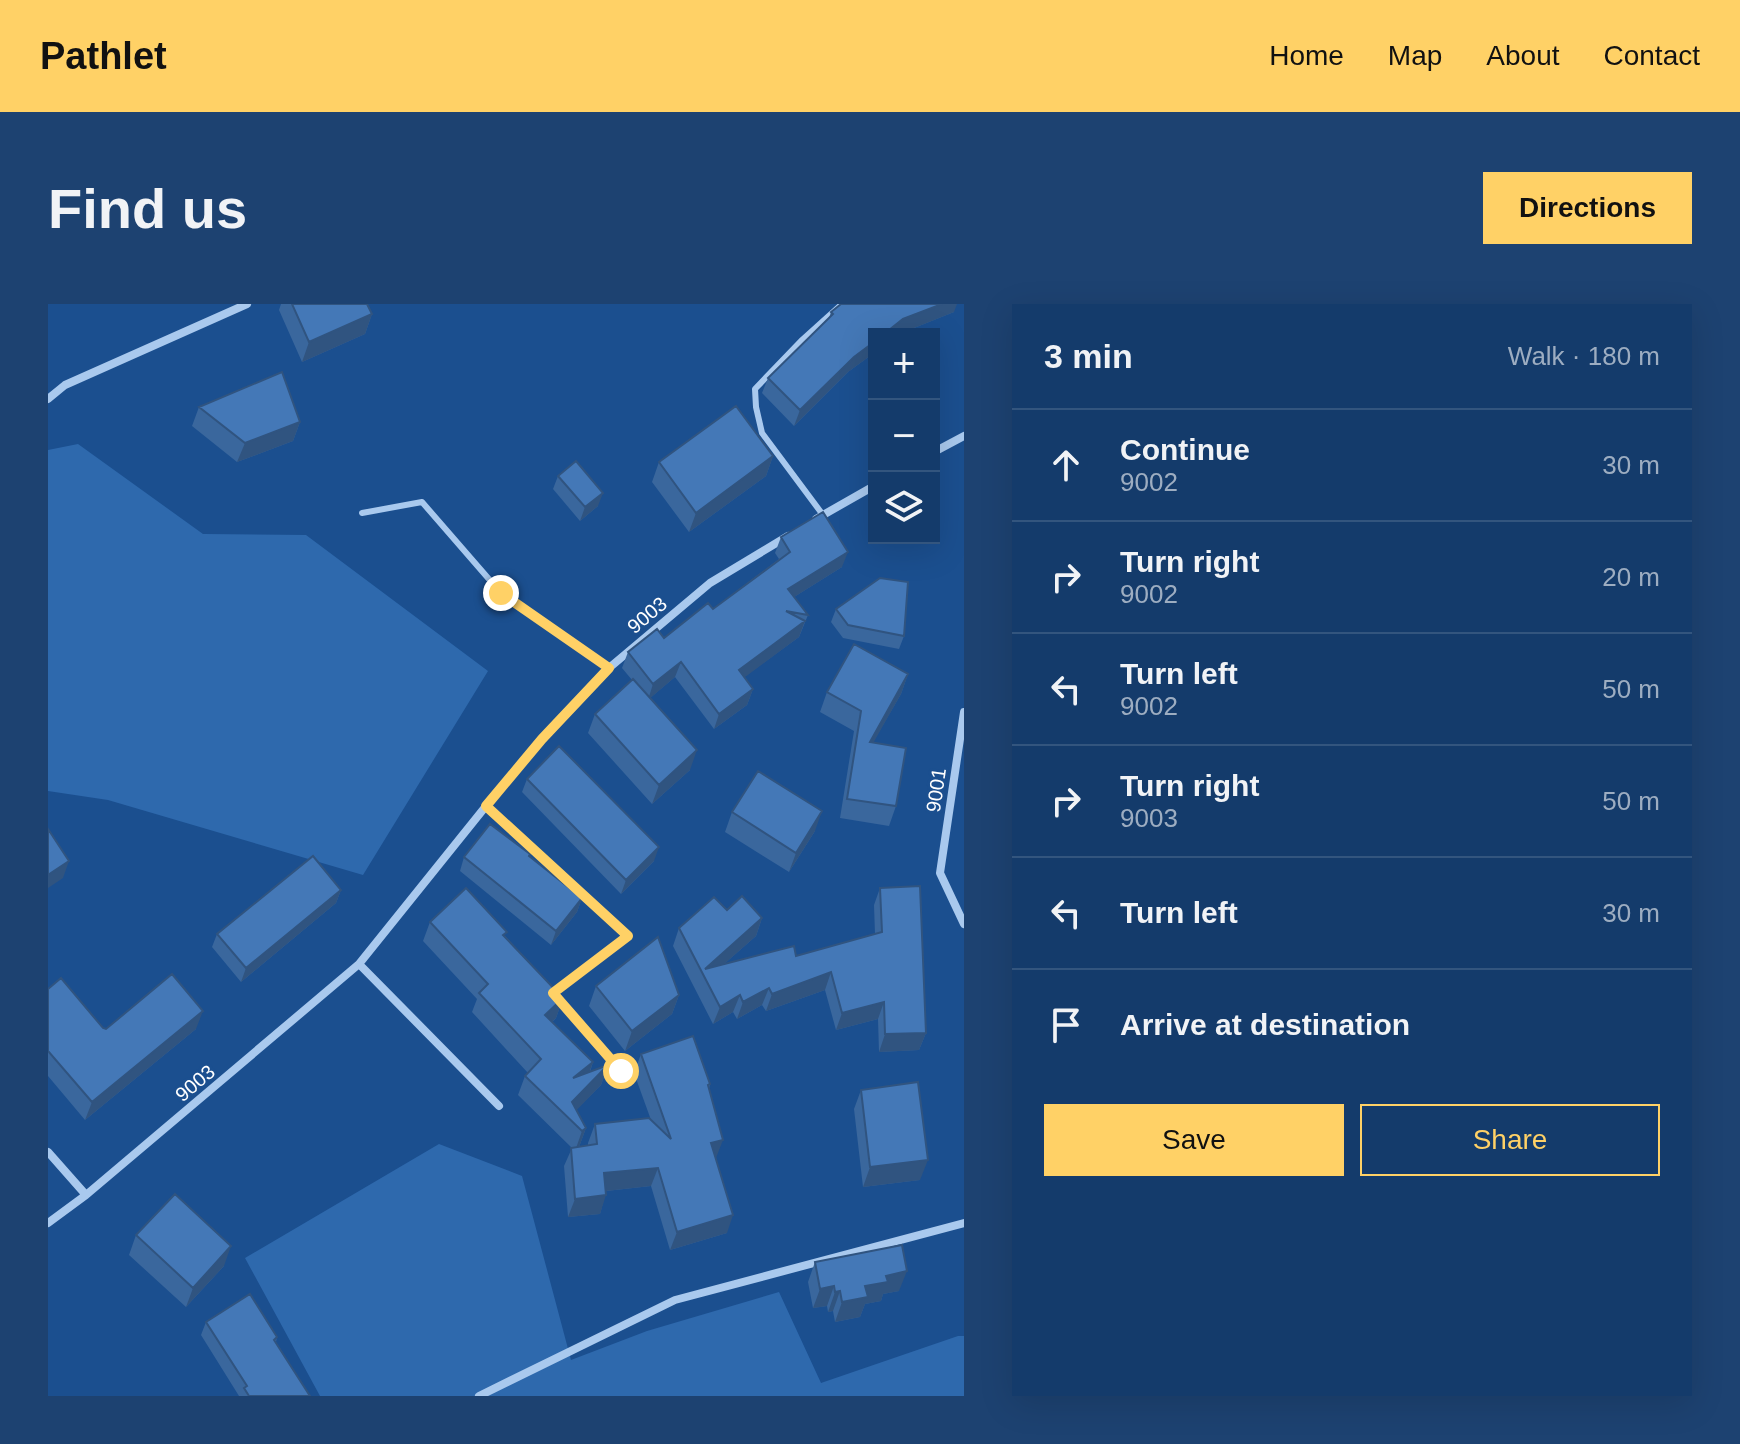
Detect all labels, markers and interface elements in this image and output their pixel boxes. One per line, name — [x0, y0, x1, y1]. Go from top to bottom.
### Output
text: Pathlet — [40, 35, 167, 77]
text: Home — [1269, 40, 1344, 71]
text: Map — [1388, 40, 1442, 71]
text: About — [1486, 40, 1560, 71]
text: Contact — [1604, 40, 1700, 71]
button: Directions — [1483, 172, 1692, 244]
text: Find us — [48, 177, 247, 240]
map controls — [868, 328, 940, 544]
button: + — [868, 328, 940, 400]
text: 3 min — [1044, 337, 1133, 375]
text: Walk · 180 m — [1508, 341, 1660, 371]
button: − — [868, 400, 940, 472]
text: Continue — [1120, 433, 1250, 466]
icon: ahead — [1044, 443, 1088, 487]
text: 30 m — [1602, 450, 1660, 480]
text: 9002 — [1120, 467, 1178, 497]
button: layers — [868, 472, 940, 544]
text: Turn right — [1120, 545, 1259, 578]
icon: right — [1044, 555, 1088, 599]
text: 20 m — [1602, 562, 1660, 592]
route end — [483, 575, 519, 611]
text: 9002 — [1120, 579, 1178, 609]
street label: 9003 — [623, 592, 671, 638]
text: Turn left — [1120, 657, 1238, 690]
icon: left — [1044, 667, 1088, 711]
text: 50 m — [1602, 674, 1660, 704]
text: 9002 — [1120, 691, 1178, 721]
street label: 9001 — [922, 766, 950, 814]
text: Turn right — [1120, 769, 1259, 802]
icon: right — [1044, 779, 1088, 823]
text: 50 m — [1602, 786, 1660, 816]
text: 9003 — [1120, 803, 1178, 833]
icon: left — [1044, 891, 1088, 935]
text: Turn left — [1120, 896, 1238, 929]
text: 30 m — [1602, 898, 1660, 928]
icon: arrive — [1044, 1003, 1088, 1047]
text: Arrive at destination — [1120, 1008, 1410, 1041]
route start — [603, 1053, 639, 1089]
street label: 9003 — [171, 1060, 219, 1106]
button: Save — [1044, 1104, 1344, 1176]
button: Share — [1360, 1104, 1660, 1176]

